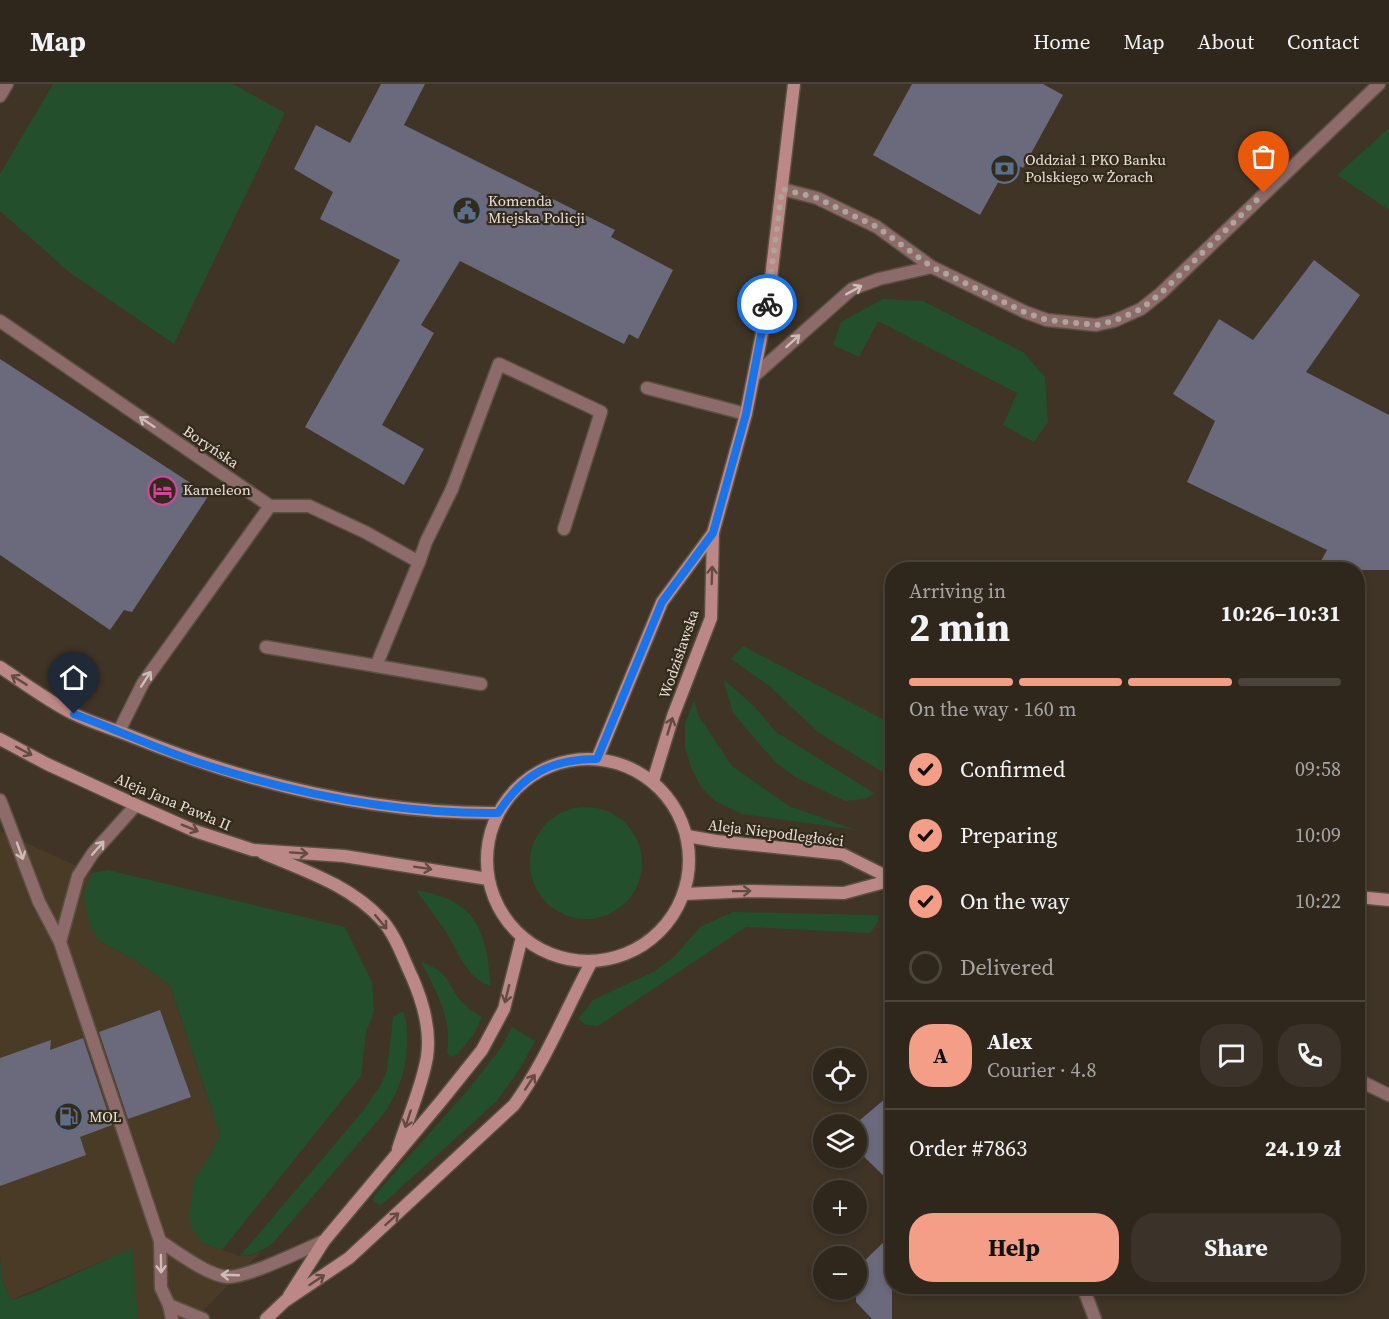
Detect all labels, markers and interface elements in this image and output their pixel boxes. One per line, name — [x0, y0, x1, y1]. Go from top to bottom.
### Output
text: Map — [30, 22, 86, 60]
text: Home — [1033, 27, 1091, 56]
text: Map — [1124, 27, 1165, 56]
text: About — [1198, 27, 1254, 56]
text: Contact — [1287, 27, 1359, 56]
pin — [1238, 131, 1289, 193]
icon: bag — [1247, 140, 1280, 173]
place label: Oddział 1 PKO Banku Polskiego w Żorach — [1025, 149, 1166, 187]
bank icon: Oddział 1 PKO Banku Polskiego w Żorach — [988, 153, 1020, 185]
place label: Komenda Miejska Policji — [488, 190, 585, 228]
public building icon: Komenda Miejska Policji — [451, 194, 483, 226]
courier — [737, 274, 797, 334]
one-way arrow — [845, 284, 862, 296]
icon: bike — [751, 288, 784, 321]
one-way arrow — [785, 334, 800, 348]
one-way arrow — [139, 416, 156, 428]
street label: Boryńska — [179, 420, 244, 473]
hotel icon: Kameleon — [146, 474, 178, 506]
place label: Kameleon — [183, 479, 251, 500]
one-way arrow — [707, 566, 718, 586]
text: Arriving in — [909, 577, 1006, 605]
text: 10:26–10:31 — [1221, 598, 1341, 628]
text: 2 min — [909, 601, 1010, 654]
street label: Wodzisławska — [653, 606, 704, 701]
pin — [48, 652, 99, 714]
icon: home — [57, 661, 90, 694]
one-way arrow — [140, 672, 152, 688]
one-way arrow — [11, 673, 28, 685]
text: On the way · 160 m — [909, 695, 1076, 723]
one-way arrow — [666, 717, 677, 736]
one-way arrow — [14, 746, 32, 758]
icon: check — [909, 753, 942, 786]
text: Confirmed — [960, 754, 1065, 784]
text: 09:58 — [1295, 755, 1341, 783]
street label: Aleja Jana Pawła II — [112, 768, 234, 835]
street label: Aleja Niepodległości — [707, 814, 845, 851]
icon: check — [909, 819, 942, 852]
text: Preparing — [960, 820, 1057, 850]
text: 10:09 — [1295, 821, 1341, 849]
one-way arrow — [180, 823, 199, 834]
one-way arrow — [15, 841, 26, 860]
one-way arrow — [91, 841, 105, 856]
one-way arrow — [288, 848, 308, 859]
one-way arrow — [412, 862, 432, 873]
one-way arrow — [732, 885, 752, 897]
icon: check — [909, 885, 942, 918]
text: On the way — [960, 886, 1069, 916]
text: 10:22 — [1295, 887, 1341, 915]
one-way arrow — [374, 913, 388, 929]
text: Delivered — [960, 952, 1054, 982]
one-way arrow — [501, 984, 513, 1003]
button: chat — [1200, 1024, 1263, 1087]
button: phone — [1278, 1024, 1341, 1087]
text: Alex — [987, 1026, 1032, 1056]
text: A — [933, 1040, 948, 1070]
map controls — [813, 1048, 867, 1300]
button: locate — [813, 1048, 867, 1102]
text: Courier · 4.8 — [987, 1056, 1096, 1084]
one-way arrow — [524, 1074, 536, 1091]
fuel station icon: MOL — [52, 1101, 84, 1133]
place label: MOL — [89, 1106, 121, 1127]
one-way arrow — [401, 1109, 412, 1128]
button: layers — [813, 1114, 867, 1168]
text: Order #7863 — [909, 1133, 1027, 1163]
text: 24.19 zł — [1265, 1133, 1341, 1163]
button: + — [813, 1180, 867, 1234]
one-way arrow — [384, 1212, 399, 1226]
button: Help — [909, 1213, 1119, 1282]
button: Share — [1131, 1213, 1341, 1282]
button: − — [813, 1246, 867, 1300]
one-way arrow — [155, 1254, 166, 1274]
one-way arrow — [220, 1270, 240, 1281]
one-way arrow — [308, 1274, 325, 1286]

